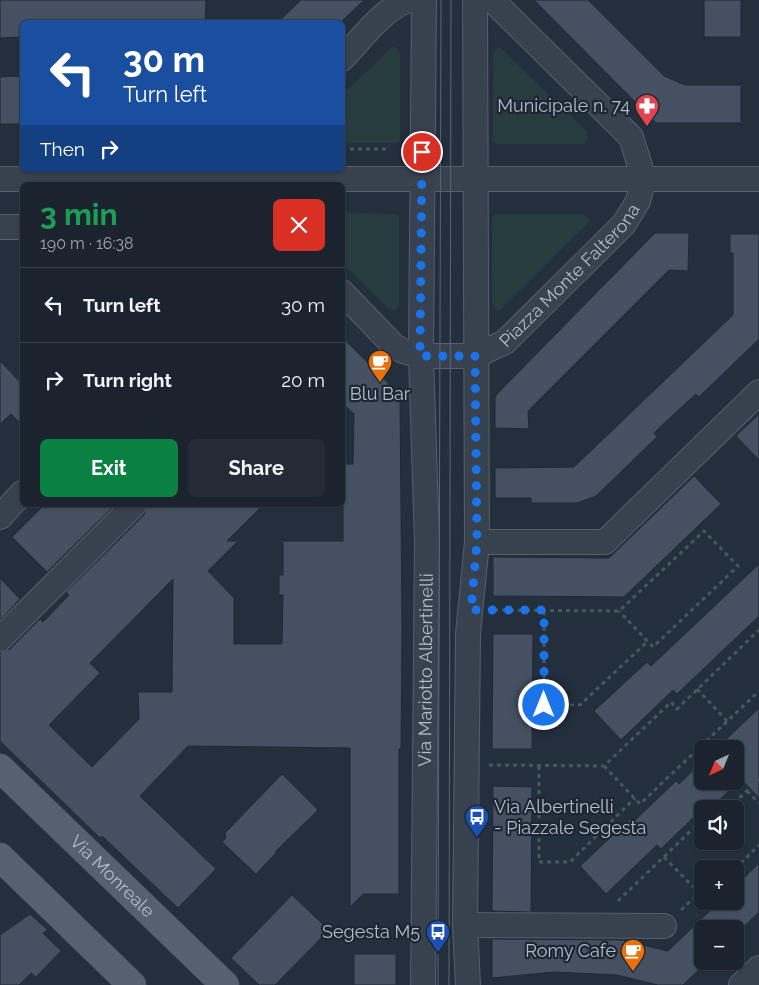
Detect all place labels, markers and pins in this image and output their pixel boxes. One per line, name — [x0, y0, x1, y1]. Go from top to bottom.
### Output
pharmacy icon: Municipale n. 74 — [634, 93, 660, 127]
place label: Municipale n. 74 — [497, 95, 630, 116]
pin — [401, 131, 443, 173]
cafe icon: Blu Bar — [367, 349, 393, 383]
place label: Blu Bar — [350, 383, 411, 404]
place label: Via Albertinelli - Piazzale Segesta — [494, 796, 646, 838]
bus stop icon: Via Albertinelli - Piazzale Segesta — [464, 804, 490, 838]
bus stop icon: Segesta M5 — [425, 919, 451, 953]
place label: Segesta M5 — [322, 921, 420, 942]
cafe icon: Romy Cafe — [620, 938, 646, 972]
place label: Romy Cafe — [525, 940, 616, 961]

